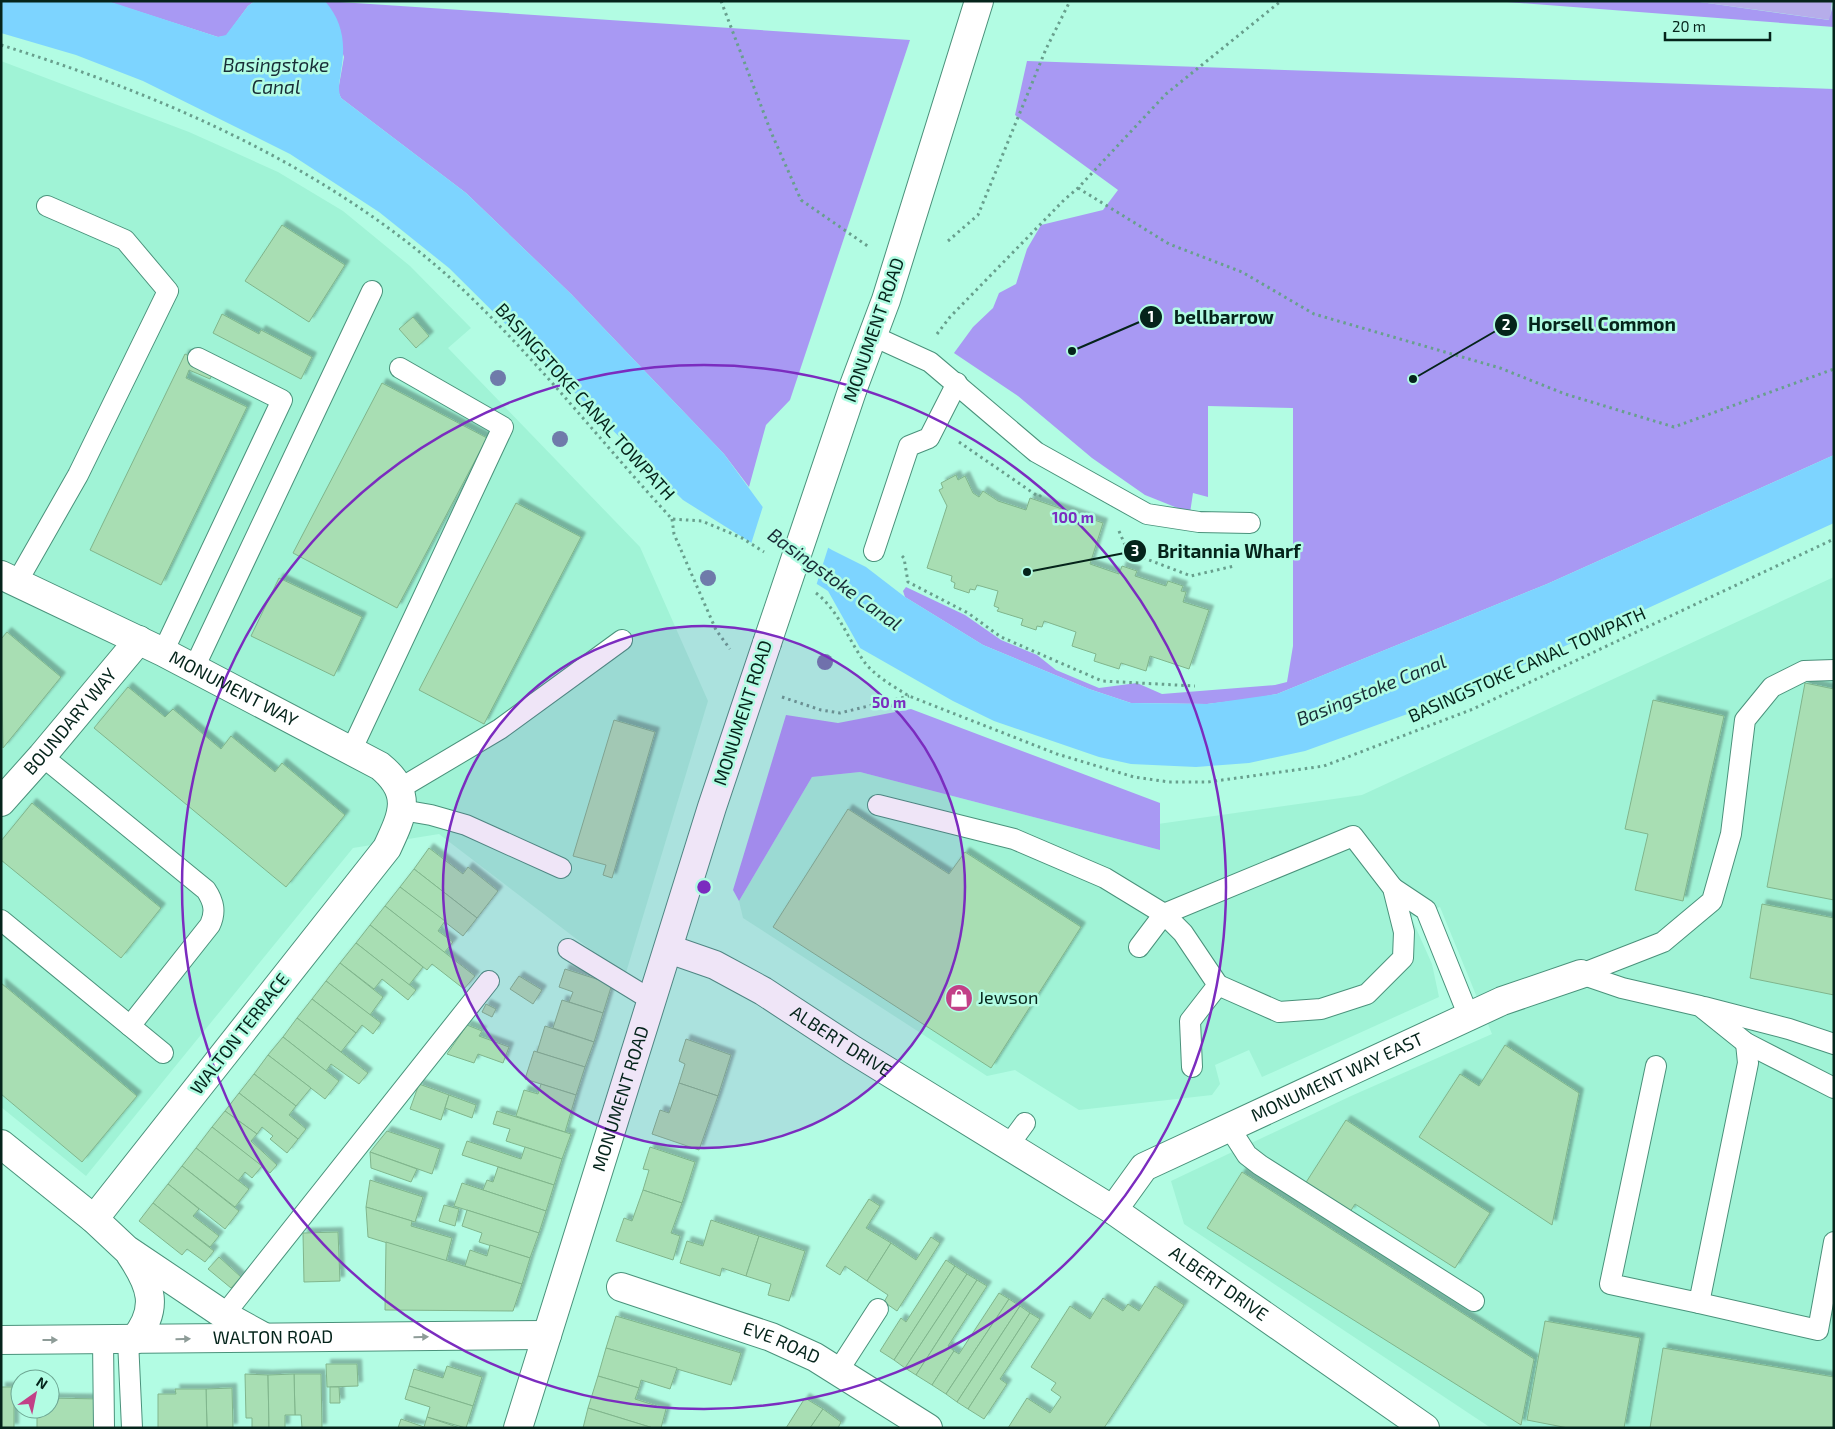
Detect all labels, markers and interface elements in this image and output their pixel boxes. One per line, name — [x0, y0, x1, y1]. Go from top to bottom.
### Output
scale bar — [1665, 10, 1770, 42]
text: 20 m — [1672, 17, 1706, 35]
water label: Basingstoke Canal — [223, 53, 329, 98]
street label: MONUMENT ROAD — [838, 255, 908, 405]
street label: BASINGSTOKE CANAL TOWPATH — [491, 298, 680, 504]
callout: bellbarrow — [1139, 300, 1284, 334]
text: bellbarrow — [1174, 305, 1274, 328]
text: 1 — [1148, 307, 1154, 325]
callout: Horsell Common — [1493, 308, 1687, 342]
text: Horsell Common — [1528, 312, 1676, 335]
text: 2 — [1502, 315, 1511, 333]
text: 100 m — [1052, 508, 1094, 526]
water label: Basingstoke Canal — [764, 522, 907, 635]
callout: Britannia Wharf — [1123, 534, 1311, 568]
text: Britannia Wharf — [1157, 539, 1302, 562]
text: 3 — [1131, 541, 1139, 559]
street label: BASINGSTOKE CANAL TOWPATH — [1404, 602, 1649, 727]
street label: MONUMENT ROAD — [708, 637, 776, 788]
street label: MONUMENT WAY — [166, 645, 303, 731]
water label: Basingstoke Canal — [1293, 649, 1449, 730]
street label: BOUNDARY WAY — [18, 663, 121, 779]
text: 50 m — [872, 693, 906, 711]
centre of rings — [695, 878, 713, 896]
street label: WALTON TERRACE — [185, 968, 293, 1098]
shop icon: Jewson — [944, 983, 974, 1013]
place label: Jewson — [978, 986, 1038, 1008]
street label: ALBERT DRIVE — [787, 1000, 896, 1081]
street label: MONUMENT ROAD — [587, 1023, 653, 1174]
street label: MONUMENT WAY EAST — [1247, 1027, 1427, 1126]
street label: ALBERT DRIVE — [1165, 1241, 1273, 1325]
street label: EVE ROAD — [740, 1317, 824, 1368]
street label: WALTON ROAD — [213, 1325, 333, 1348]
one-way arrow — [413, 1333, 429, 1341]
one-way arrow — [175, 1335, 191, 1343]
one-way arrow — [42, 1336, 58, 1344]
north arrow — [10, 1369, 60, 1419]
text: N — [33, 1373, 51, 1393]

